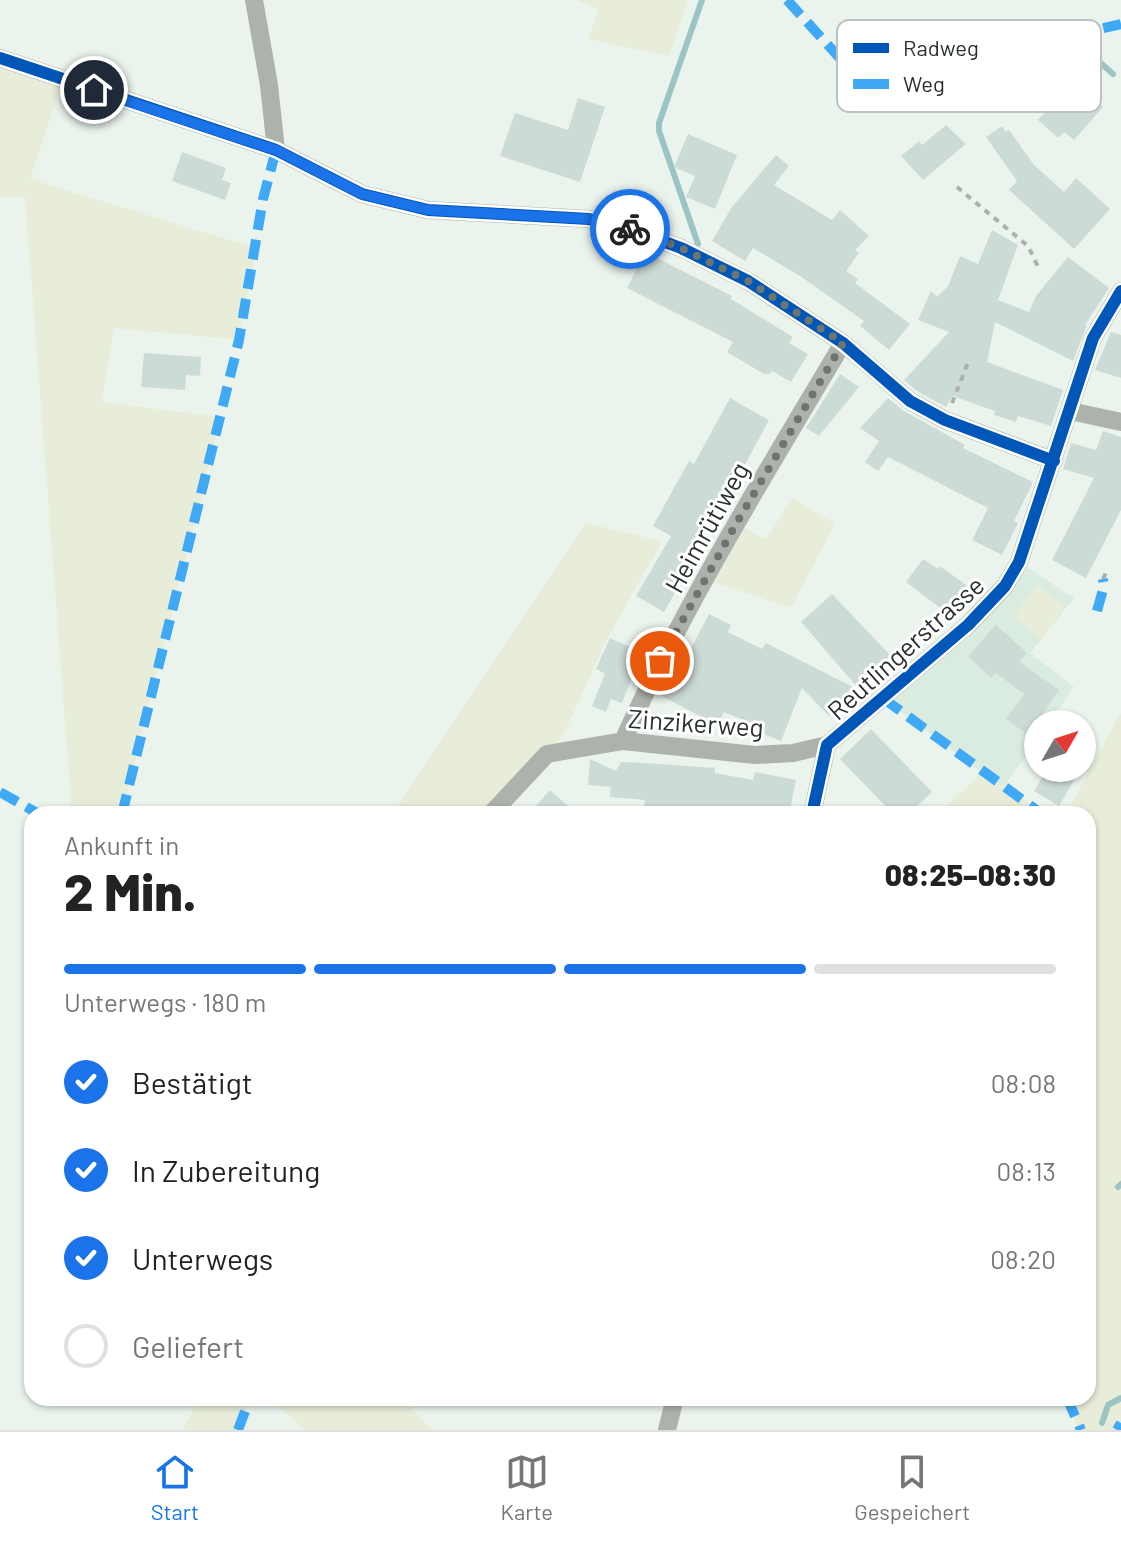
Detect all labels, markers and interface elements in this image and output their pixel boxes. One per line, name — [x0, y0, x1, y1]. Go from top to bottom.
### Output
legend — [837, 20, 1101, 112]
text: Radweg — [903, 34, 979, 60]
pin — [60, 56, 128, 124]
icon: home — [72, 68, 116, 112]
text: Weg — [903, 70, 945, 96]
courier — [590, 189, 670, 269]
icon: bike — [608, 207, 652, 251]
street label: Heimrütiweg — [657, 456, 755, 598]
street label: Reutlingerstrasse — [820, 569, 990, 725]
pin — [626, 627, 694, 695]
icon: bag — [638, 639, 682, 683]
street label: Zinzikerweg — [627, 702, 765, 742]
north arrow — [1024, 710, 1096, 782]
map controls — [1024, 710, 1096, 782]
text: Ankunft in — [64, 829, 179, 860]
text: 08:25–08:30 — [885, 856, 1056, 892]
text: 2 Min. — [64, 859, 197, 921]
text: Unterwegs · 180 m — [64, 986, 266, 1017]
icon: check — [64, 1060, 108, 1104]
text: Bestätigt — [132, 1064, 253, 1100]
text: 08:08 — [991, 1067, 1056, 1098]
icon: check — [64, 1148, 108, 1192]
text: In Zubereitung — [132, 1152, 320, 1188]
text: 08:13 — [996, 1155, 1056, 1186]
icon: check — [64, 1236, 108, 1280]
text: Unterwegs — [132, 1240, 273, 1276]
text: 08:20 — [990, 1243, 1056, 1274]
text: Geliefert — [132, 1328, 244, 1364]
tab: Start — [151, 1450, 199, 1524]
tab: Karte — [500, 1450, 553, 1524]
tab: Gespeichert — [854, 1450, 970, 1524]

